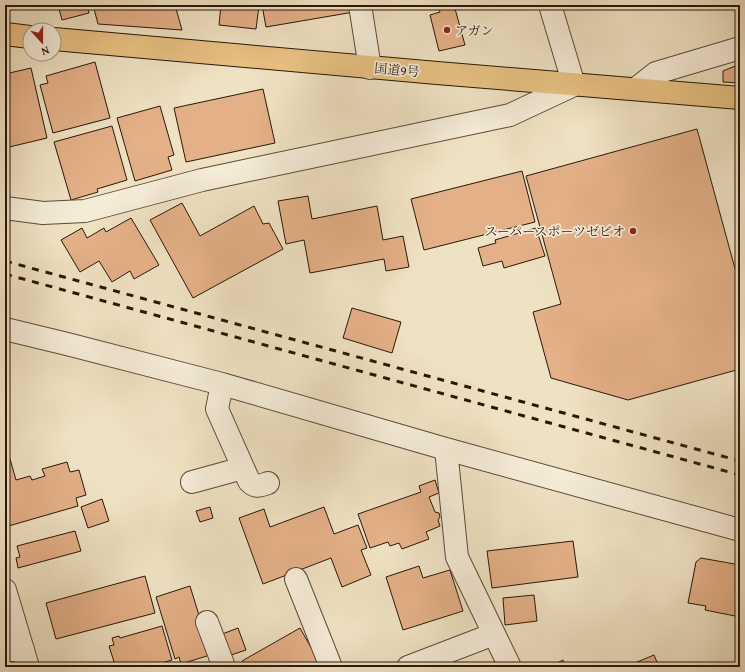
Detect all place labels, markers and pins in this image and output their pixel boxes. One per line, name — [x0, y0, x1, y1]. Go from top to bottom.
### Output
place label: アガン — [455, 21, 494, 40]
marker: アガン — [442, 25, 452, 35]
place label: スーパースポーツゼビオ — [484, 222, 625, 241]
marker: スーパースポーツゼビオ — [628, 226, 638, 236]

